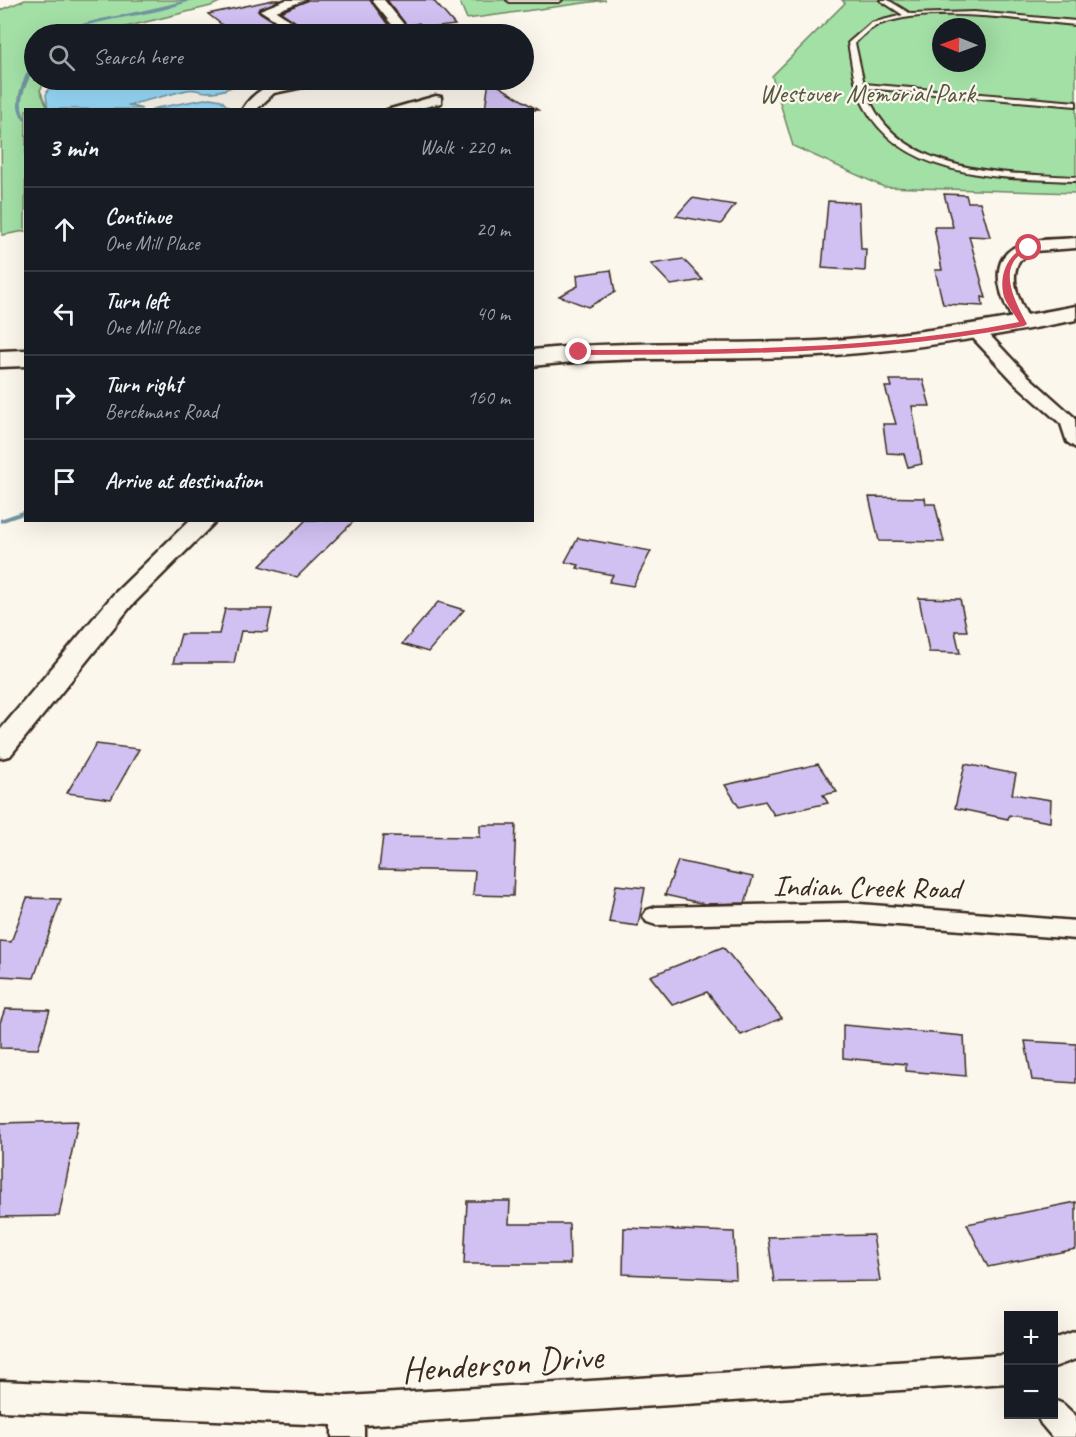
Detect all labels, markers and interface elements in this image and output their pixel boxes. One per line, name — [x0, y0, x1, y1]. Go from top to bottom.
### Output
north arrow — [932, 18, 986, 72]
search box — [24, 24, 534, 90]
icon: search — [45, 41, 78, 74]
text: Search here — [93, 43, 183, 71]
park label: Westover Memorial Park — [759, 77, 977, 110]
text: 3 min — [48, 131, 98, 164]
text: Walk · 220 m — [420, 135, 510, 160]
text: Continue — [105, 203, 171, 231]
icon: ahead — [48, 213, 81, 246]
text: 20 m — [476, 217, 510, 242]
text: One Mill Place — [105, 231, 200, 256]
route start — [1015, 234, 1041, 260]
text: Turn left — [105, 287, 169, 315]
icon: left — [48, 297, 81, 330]
text: 40 m — [476, 301, 510, 326]
text: One Mill Place — [105, 315, 200, 340]
route end — [565, 338, 591, 364]
text: Turn right — [105, 371, 182, 399]
icon: right — [48, 381, 81, 414]
text: 160 m — [467, 385, 510, 410]
text: Berckmans Road — [105, 399, 218, 424]
icon: arrive — [48, 465, 81, 498]
text: Arrive at destination — [105, 467, 262, 495]
street label: Indian Creek Road — [773, 866, 965, 908]
map controls — [1004, 1311, 1058, 1419]
button: + — [1004, 1311, 1058, 1365]
street label: Henderson Drive — [400, 1333, 606, 1393]
button: − — [1004, 1365, 1058, 1419]

